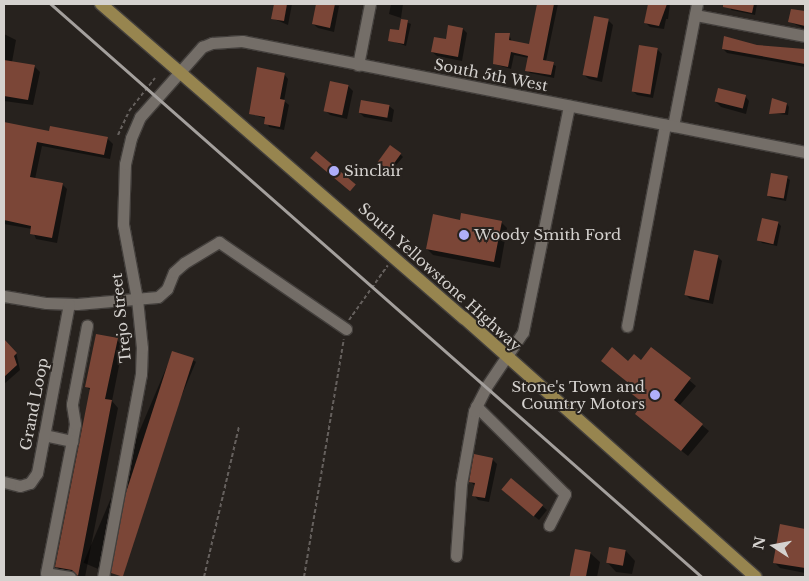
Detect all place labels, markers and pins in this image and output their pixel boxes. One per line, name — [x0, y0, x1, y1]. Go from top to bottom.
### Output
place label: Sinclair — [344, 162, 403, 180]
marker: Sinclair — [328, 165, 340, 177]
place label: Woody Smith Ford — [474, 226, 622, 244]
marker: Woody Smith Ford — [458, 229, 470, 241]
place label: Stone's Town and Country Motors — [511, 377, 645, 412]
marker: Stone's Town and Country Motors — [649, 389, 661, 401]

